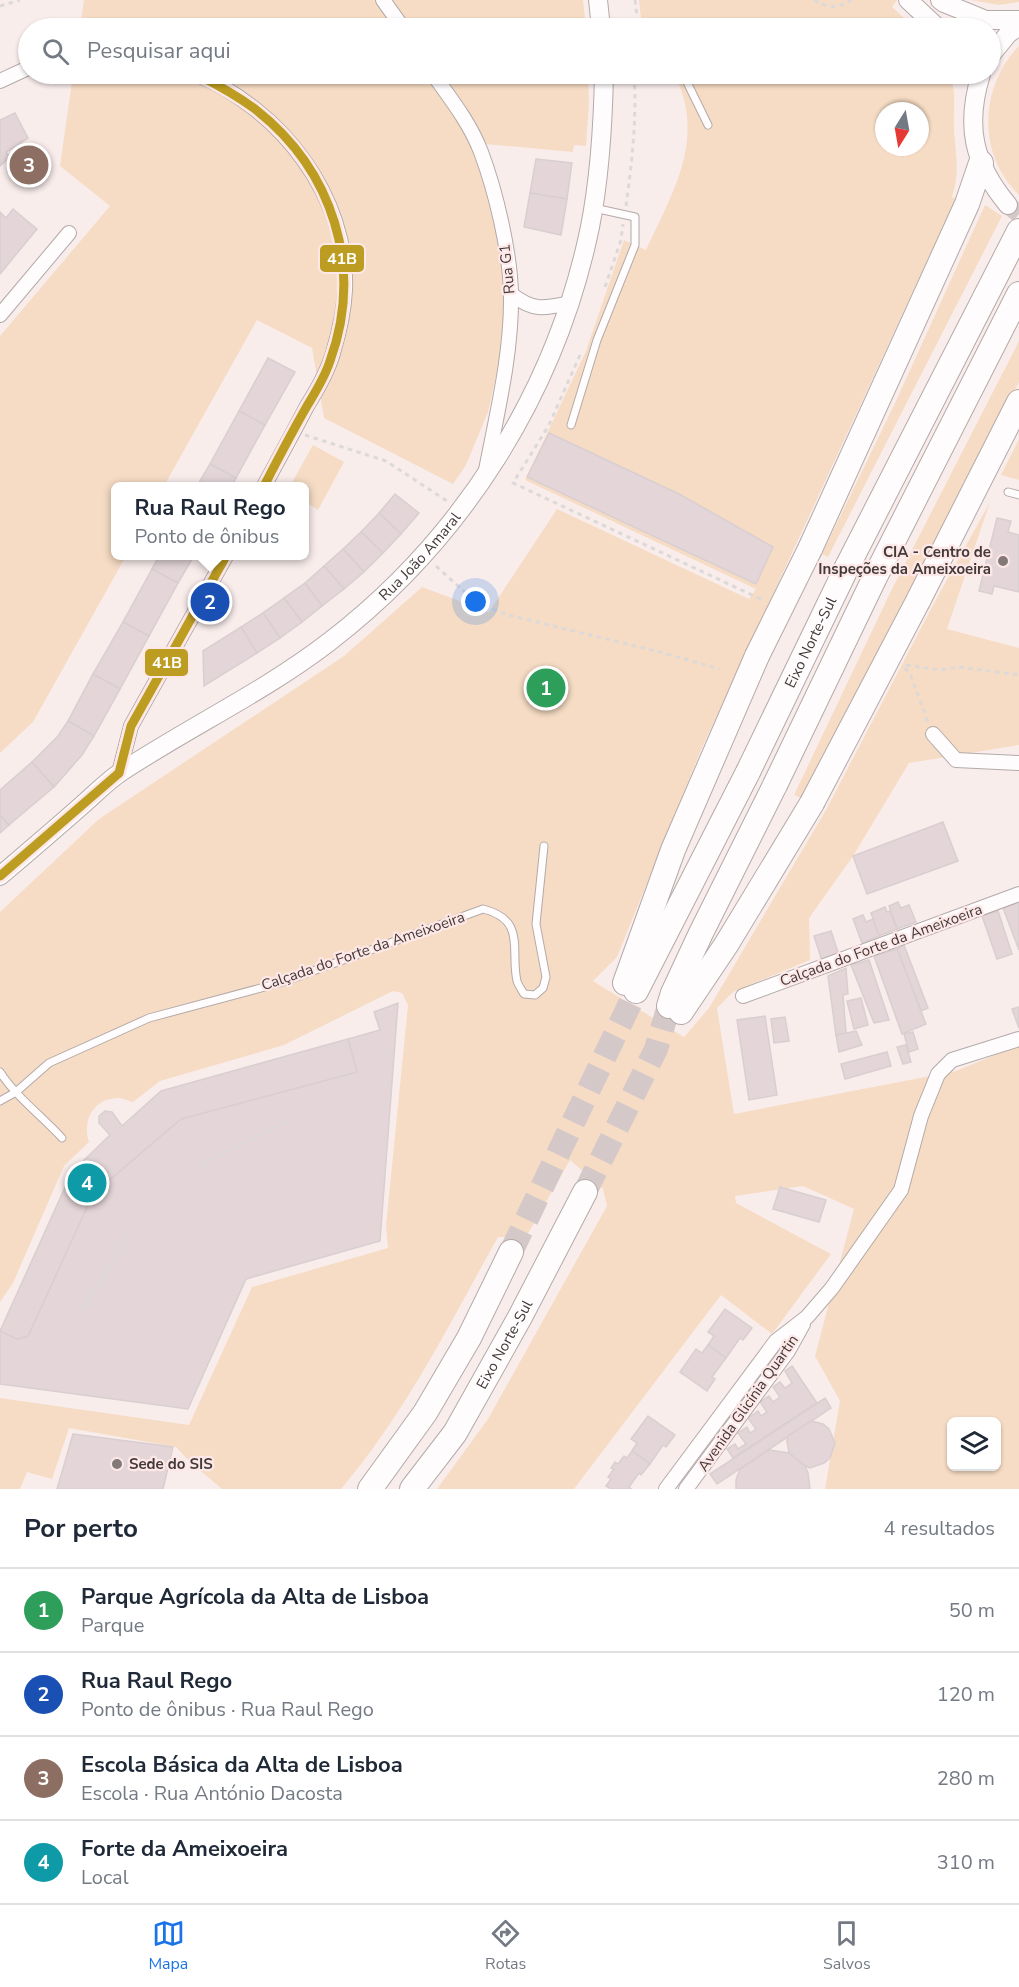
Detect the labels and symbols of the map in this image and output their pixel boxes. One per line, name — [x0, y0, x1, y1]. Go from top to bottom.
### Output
north arrow — [875, 102, 929, 156]
pin: 3 — [9, 142, 48, 188]
street label: Rua G1 — [494, 243, 520, 295]
line badge: 41B — [319, 244, 365, 273]
text: 41B — [327, 248, 357, 270]
street label: Rua João Amaral — [374, 508, 466, 605]
place label: CIA - Centro de Inspeções da Ameixoeira — [818, 542, 991, 579]
marker: CIA - Centro de Inspeções da Ameixoeira — [996, 554, 1010, 568]
pin: 2 — [190, 580, 230, 624]
your location — [461, 587, 490, 616]
street label: Eixo Norte-Sul — [780, 593, 841, 691]
line badge: 41B — [144, 648, 189, 677]
text: 41B — [152, 652, 182, 674]
pin: 1 — [526, 666, 566, 710]
street label: Calçada do Forte da Ameixoeira — [777, 899, 985, 991]
street label: Calçada do Forte da Ameixoeira — [259, 907, 467, 995]
pin: 4 — [68, 1160, 106, 1206]
street label: Eixo Norte-Sul — [472, 1296, 537, 1393]
street label: Avenida Glicínia Quartin — [693, 1331, 803, 1475]
place label: Sede do SIS — [129, 1454, 213, 1474]
marker: Sede do SIS — [110, 1457, 124, 1471]

